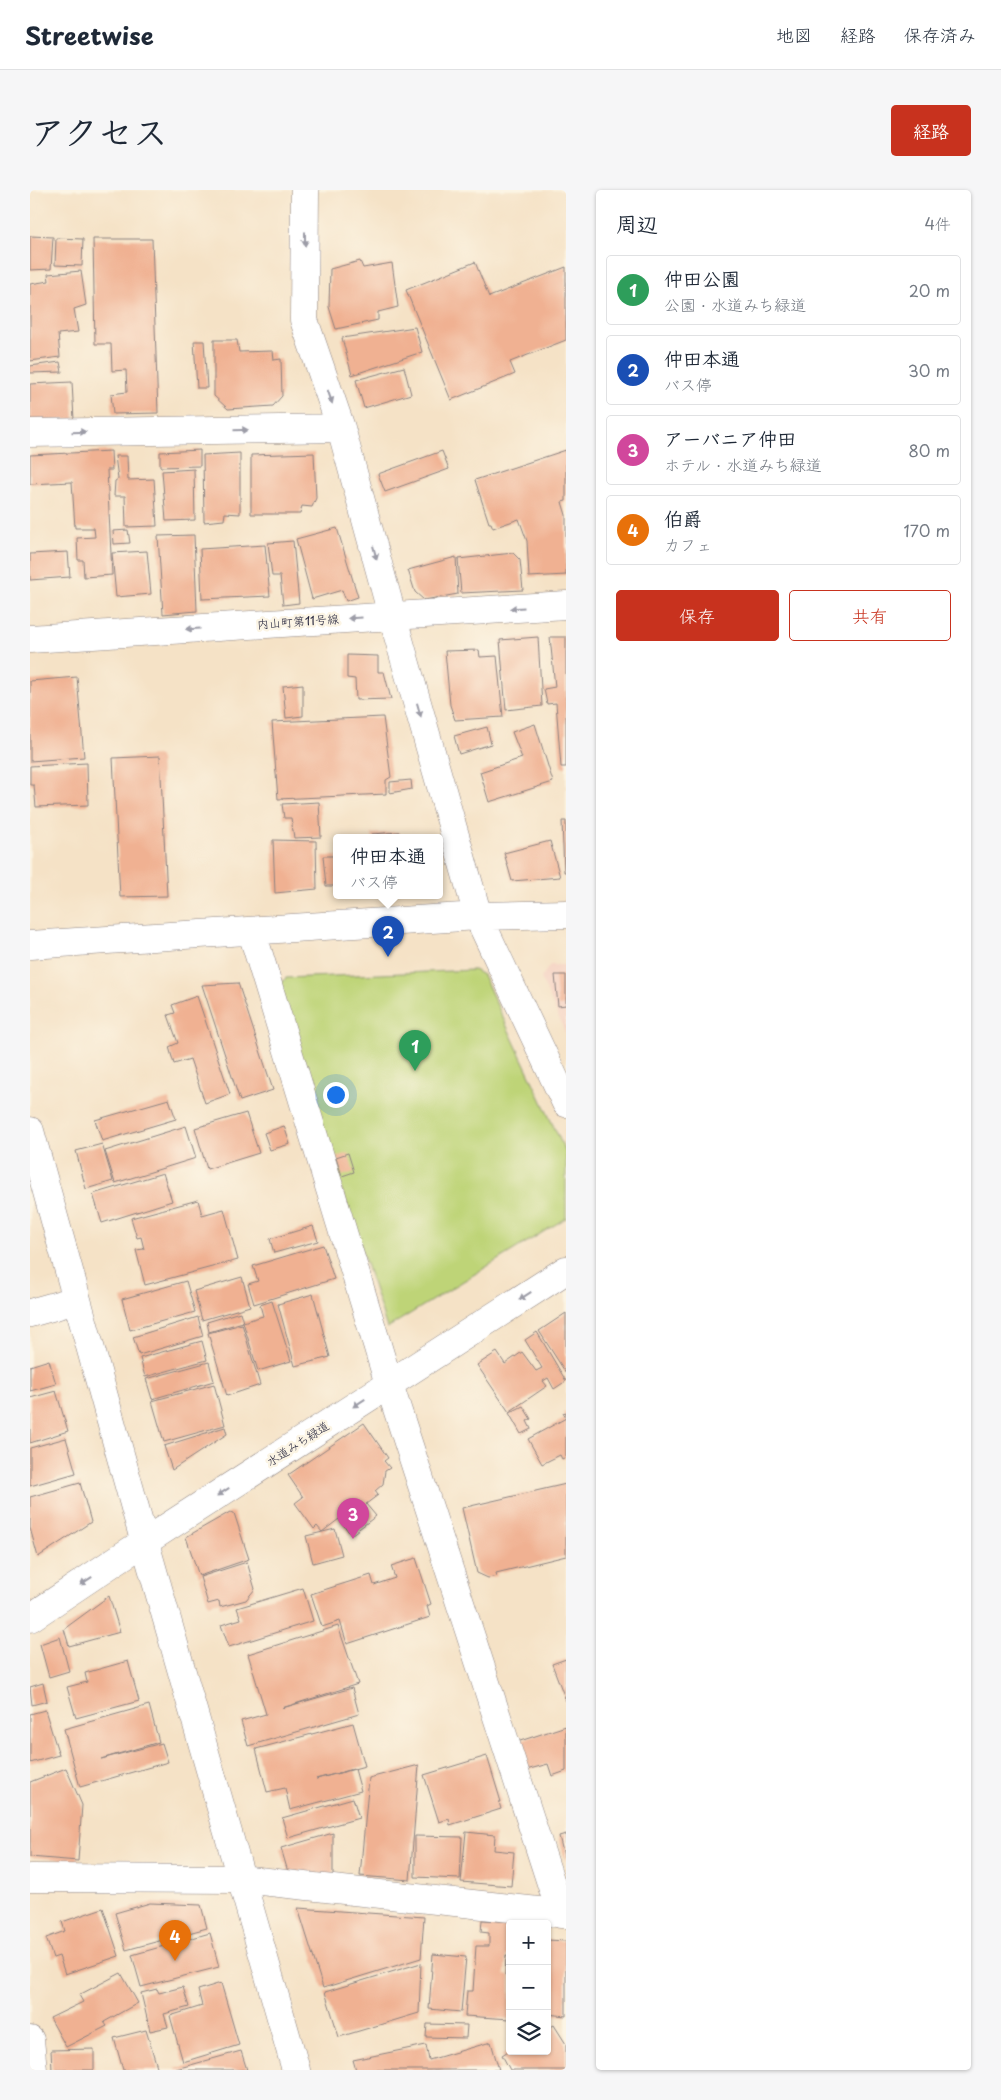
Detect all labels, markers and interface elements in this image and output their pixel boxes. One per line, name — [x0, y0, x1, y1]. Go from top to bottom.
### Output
text: Streetwise — [25, 17, 154, 53]
text: 地図 — [776, 21, 812, 48]
text: 経路 — [840, 21, 876, 48]
text: 保存済み — [904, 21, 976, 48]
text: アクセス — [30, 104, 168, 157]
button: 経路 — [891, 105, 971, 156]
text: 周辺 — [616, 207, 658, 239]
text: 4件 — [924, 211, 951, 235]
one-way arrow — [301, 231, 309, 247]
text: 仲田公園 — [664, 264, 740, 292]
text: 1 — [629, 278, 637, 302]
text: 20 m — [909, 278, 950, 302]
text: 公園 · 水道みち緑道 — [664, 292, 806, 316]
text: 仲田本通 — [664, 344, 740, 372]
text: 2 — [627, 358, 639, 382]
text: 30 m — [908, 358, 950, 382]
text: バス停 — [664, 372, 712, 396]
one-way arrow — [327, 390, 335, 405]
text: アーバニア仲田 — [664, 424, 796, 452]
one-way arrow — [233, 426, 249, 434]
one-way arrow — [71, 428, 87, 436]
text: 3 — [628, 438, 638, 462]
text: 80 m — [908, 438, 950, 462]
text: ホテル · 水道みち緑道 — [664, 452, 822, 476]
text: 伯爵 — [664, 504, 702, 532]
text: 4 — [628, 518, 638, 542]
text: 170 m — [904, 518, 950, 542]
text: カフェ — [664, 532, 712, 556]
one-way arrow — [371, 546, 379, 561]
button: 保存 — [616, 590, 779, 641]
button: 共有 — [789, 590, 951, 641]
one-way arrow — [509, 604, 525, 612]
street label: 内山町第11号線 — [256, 609, 339, 633]
one-way arrow — [347, 614, 363, 622]
one-way arrow — [185, 625, 201, 633]
one-way arrow — [415, 702, 423, 717]
popup — [333, 834, 443, 899]
text: 仲田本通 — [350, 841, 426, 869]
text: バス停 — [350, 869, 398, 893]
pin: 2 — [372, 916, 404, 957]
pin: 1 — [399, 1030, 431, 1071]
your location — [323, 1082, 349, 1108]
one-way arrow — [518, 1292, 532, 1301]
one-way arrow — [352, 1399, 366, 1408]
street label: 水道みち緑道 — [263, 1416, 332, 1470]
one-way arrow — [216, 1487, 230, 1497]
pin: 3 — [337, 1498, 369, 1539]
one-way arrow — [80, 1576, 93, 1585]
pin: 4 — [159, 1920, 191, 1961]
map controls — [506, 1920, 551, 2055]
button: + — [506, 1920, 551, 1965]
button: − — [506, 1965, 551, 2010]
button: layers — [506, 2010, 551, 2055]

